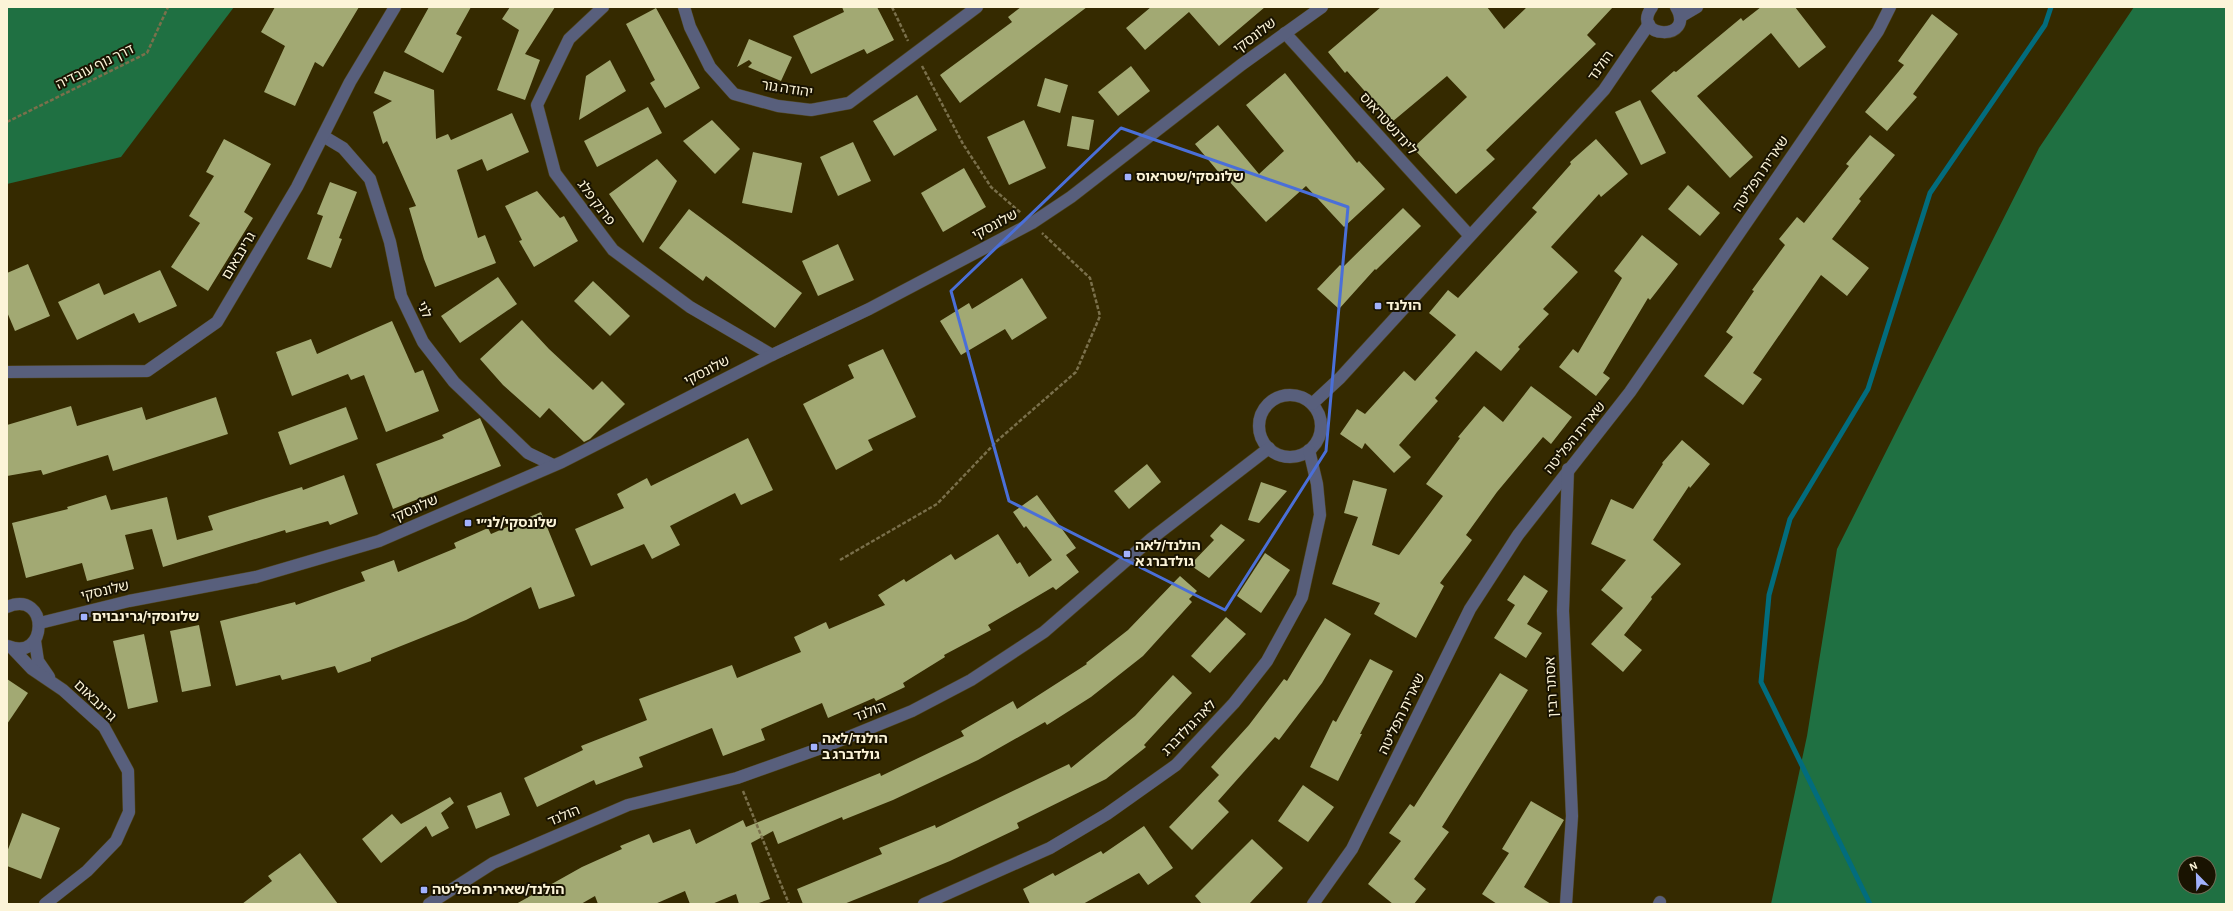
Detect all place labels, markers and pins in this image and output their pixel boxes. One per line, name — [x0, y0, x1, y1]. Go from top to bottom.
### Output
place label: שלונסקי/שטראוס — [1136, 170, 1244, 184]
marker: שלונסקי/שטראוס — [1123, 172, 1133, 182]
place label: הולנד — [1386, 299, 1421, 313]
marker: הולנד — [1373, 301, 1383, 311]
place label: שלונסקי/לנ״י — [476, 516, 557, 530]
marker: שלונסקי/לנ״י — [463, 518, 473, 528]
place label: הולנד/לאה גולדברג א — [1135, 539, 1201, 569]
marker: הולנד/לאה גולדברג א — [1122, 549, 1132, 559]
place label: שלונסקי/גרינבוים — [92, 610, 199, 624]
marker: שלונסקי/גרינבוים — [79, 612, 89, 622]
place label: הולנד/לאה גולדברג ב — [822, 732, 888, 762]
marker: הולנד/לאה גולדברג ב — [809, 742, 819, 752]
place label: הולנד/שארית הפליטה — [432, 883, 564, 897]
marker: הולנד/שארית הפליטה — [419, 885, 429, 895]

